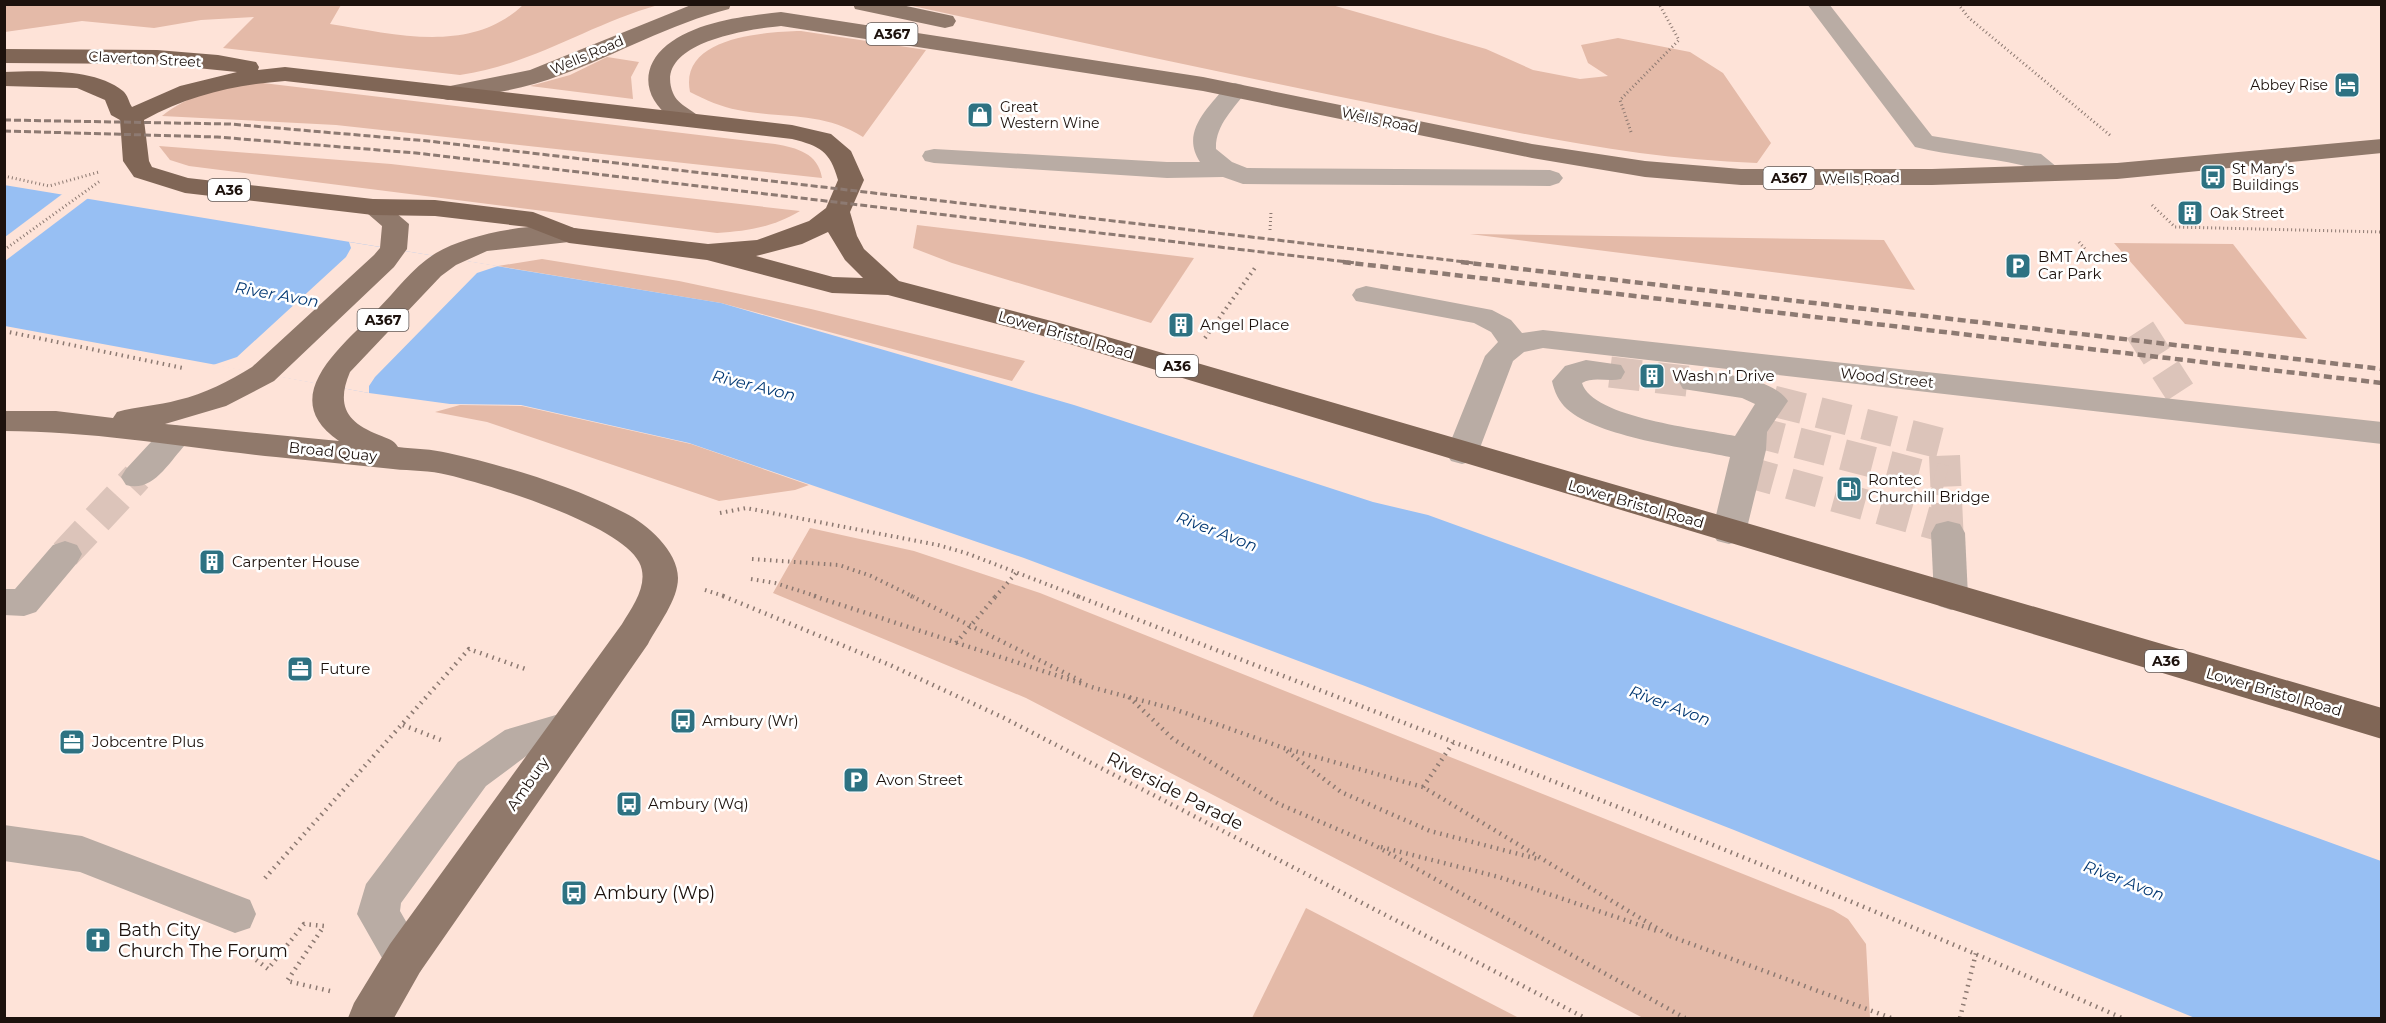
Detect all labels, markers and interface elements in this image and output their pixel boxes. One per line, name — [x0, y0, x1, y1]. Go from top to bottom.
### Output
road number: A367 — [866, 23, 918, 45]
street label: Wells Road — [548, 31, 626, 79]
street label: Claverton Street — [88, 47, 202, 71]
hotel icon: Abbey Rise — [2332, 70, 2362, 100]
place label: Abbey Rise — [2250, 76, 2328, 94]
place label: Great Western Wine — [1000, 98, 1100, 132]
shop icon: Great Western Wine — [965, 100, 995, 130]
street label: Wells Road — [1340, 103, 1420, 137]
place label: St Mary's Buildings — [2232, 160, 2299, 194]
bus stop icon: St Mary's Buildings — [2198, 162, 2228, 192]
road number: A367 — [1764, 167, 1814, 189]
street label: Wells Road — [1822, 168, 1900, 188]
road number: A36 — [208, 179, 250, 201]
building icon: Oak Street — [2175, 198, 2205, 228]
place label: Oak Street — [2210, 204, 2285, 222]
place label: BMT Arches Car Park — [2038, 247, 2128, 283]
parking icon: BMT Arches Car Park — [2003, 251, 2033, 281]
water label: River Avon — [233, 278, 320, 311]
street label: Lower Bristol Road — [996, 306, 1136, 363]
road number: A367 — [358, 309, 409, 331]
building icon: Angel Place — [1166, 310, 1196, 340]
place label: Angel Place — [1200, 315, 1289, 334]
road number: A36 — [1156, 355, 1198, 377]
building icon: Wash n' Drive — [1637, 361, 1667, 391]
street label: Wood Street — [1839, 363, 1935, 392]
water label: River Avon — [710, 366, 797, 405]
place label: Wash n' Drive — [1672, 366, 1774, 385]
street label: Broad Quay — [288, 437, 379, 466]
place label: Rontec Churchill Bridge — [1868, 470, 1990, 506]
fuel station icon: Rontec Churchill Bridge — [1834, 474, 1864, 504]
street label: Lower Bristol Road — [1566, 475, 1706, 532]
water label: River Avon — [1174, 507, 1260, 556]
building icon: Carpenter House — [197, 547, 227, 577]
place label: Carpenter House — [232, 552, 360, 571]
road number: A36 — [2145, 650, 2187, 672]
office icon: Future — [285, 654, 315, 684]
place label: Future — [320, 659, 370, 678]
street label: Lower Bristol Road — [2204, 663, 2344, 720]
water label: River Avon — [1627, 681, 1713, 730]
bus stop icon: Ambury (Wr) — [668, 706, 698, 736]
place label: Ambury (Wr) — [702, 711, 799, 730]
office icon: Jobcentre Plus — [57, 727, 87, 757]
place label: Jobcentre Plus — [91, 732, 204, 751]
street label: Riverside Parade — [1103, 747, 1247, 835]
street label: Ambury — [502, 753, 553, 814]
parking icon: Avon Street — [841, 765, 871, 795]
place label: Avon Street — [876, 770, 963, 789]
bus stop icon: Ambury (Wq) — [614, 789, 644, 819]
place label: Ambury (Wq) — [648, 794, 749, 813]
water label: River Avon — [2081, 856, 2167, 905]
bus stop icon: Ambury (Wp) — [559, 878, 589, 908]
place label: Ambury (Wp) — [594, 882, 715, 904]
place label: Bath City Church The Forum — [118, 919, 288, 962]
church icon: Bath City Church The Forum — [83, 925, 113, 955]

